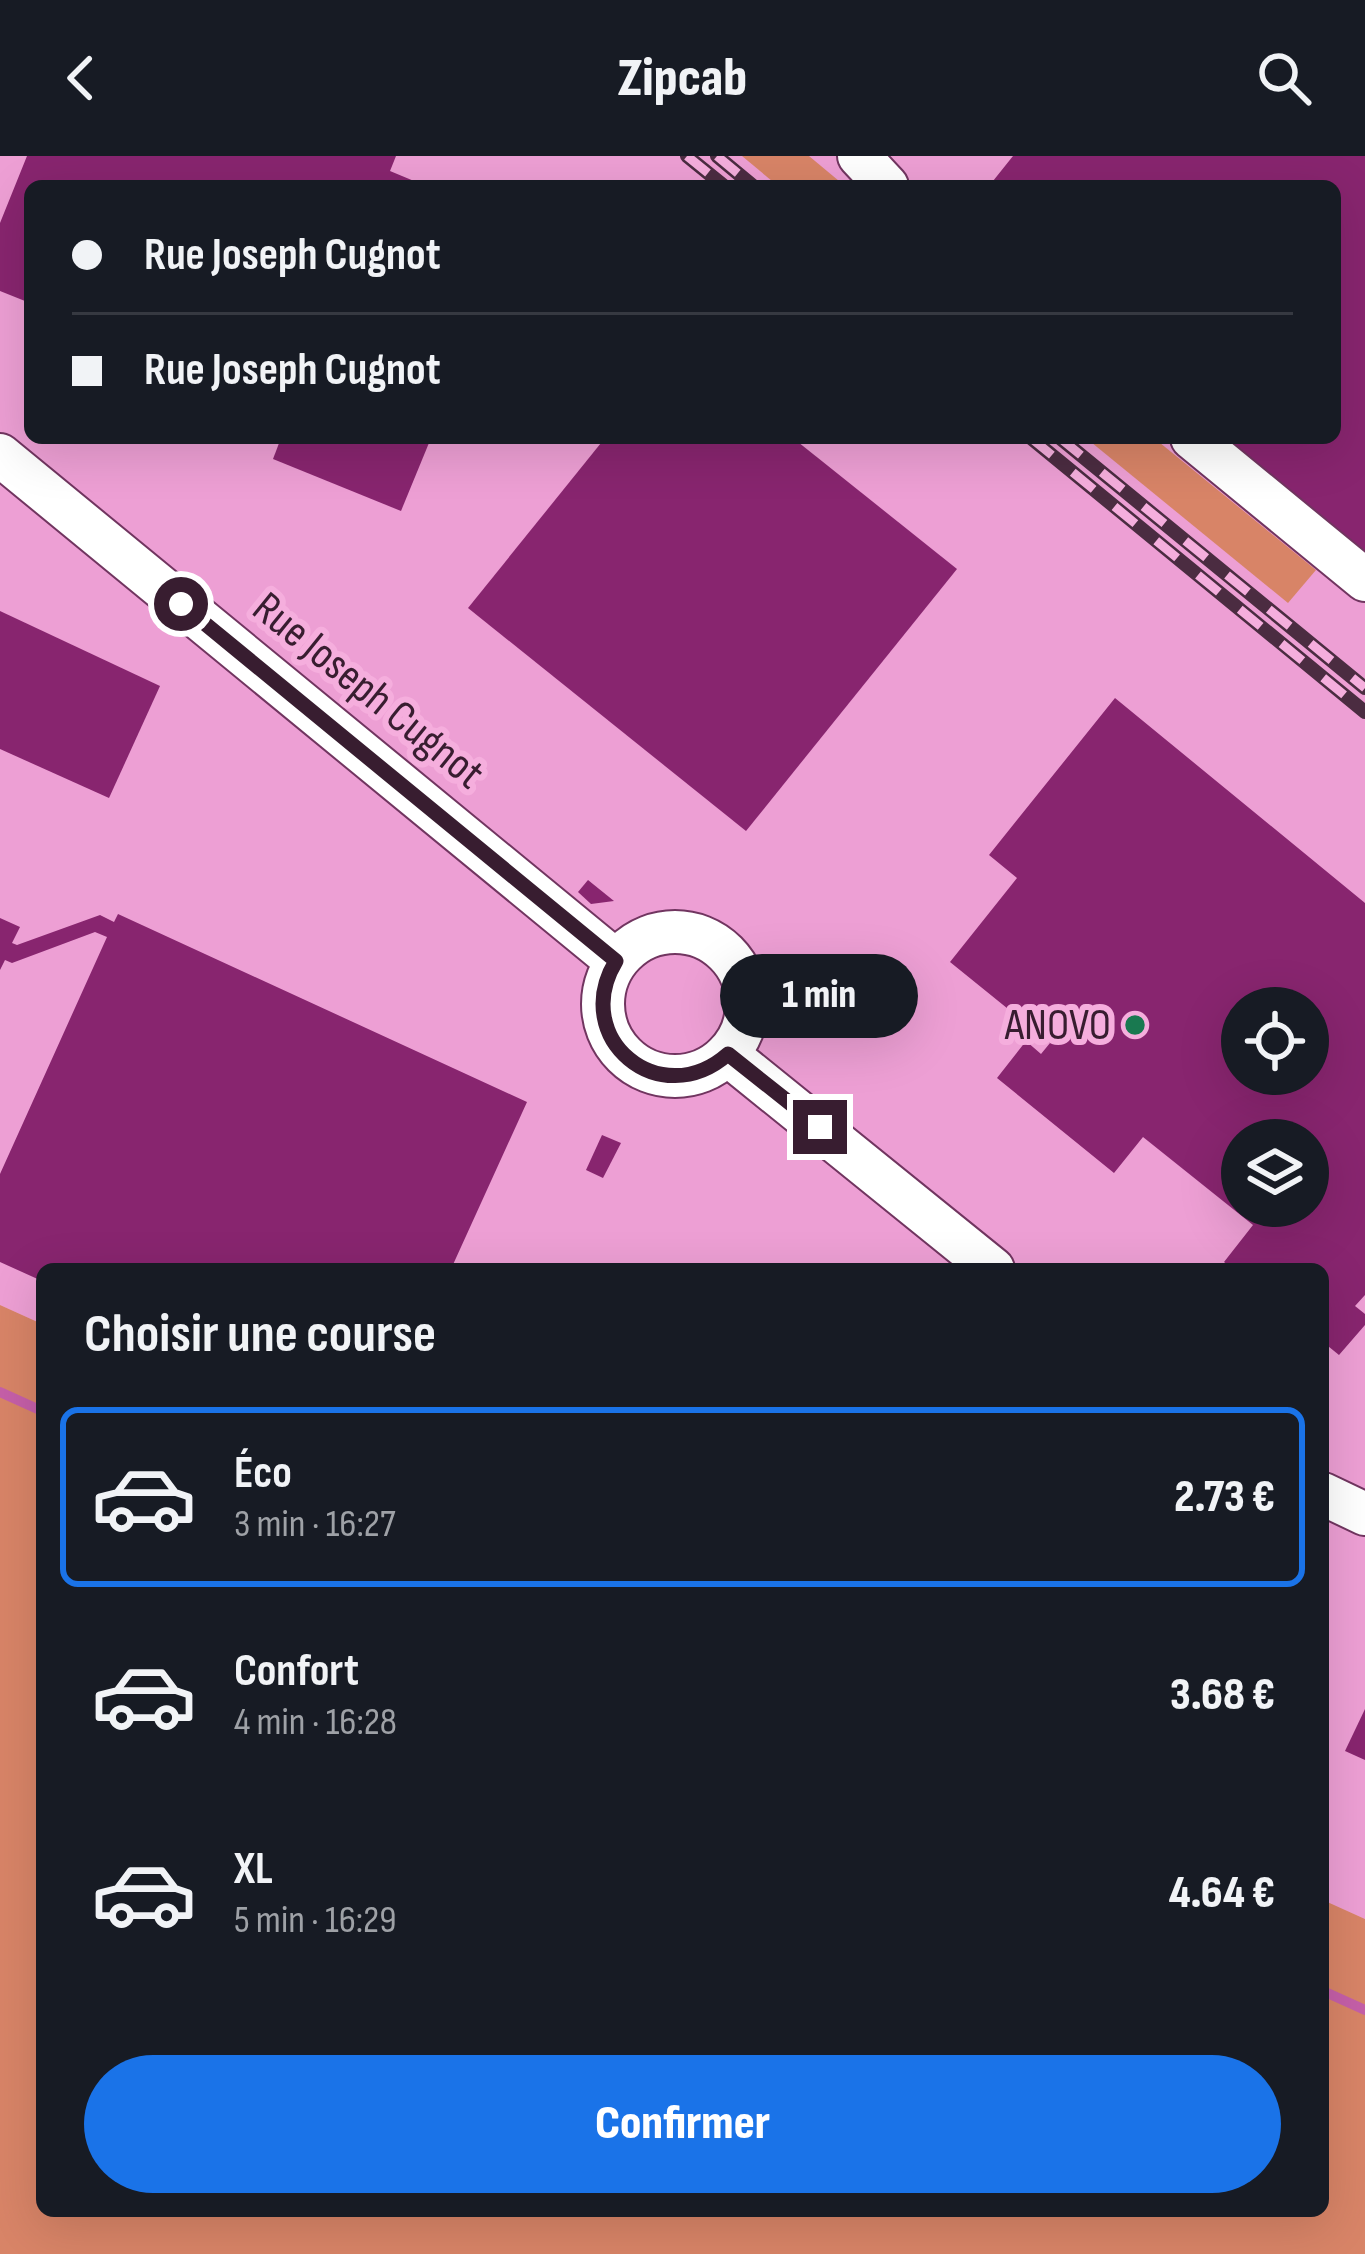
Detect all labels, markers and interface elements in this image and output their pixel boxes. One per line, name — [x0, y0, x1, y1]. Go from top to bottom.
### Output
icon: back — [48, 45, 114, 111]
icon: search — [1251, 45, 1317, 111]
text: Zipcab — [618, 46, 747, 111]
text: Rue Joseph Cugnot — [144, 228, 441, 283]
text: Rue Joseph Cugnot — [144, 343, 441, 398]
route start — [154, 577, 208, 631]
street label: Rue Joseph Cugnot — [241, 581, 495, 801]
callout: 1 min — [721, 953, 919, 1037]
text: 1 min — [782, 972, 856, 1019]
map controls — [1221, 987, 1329, 1227]
button: locate — [1221, 987, 1329, 1095]
place label: ANOVO — [1004, 998, 1111, 1053]
marker: ANOVO — [1122, 1012, 1148, 1038]
route end — [793, 1100, 847, 1154]
button: layers — [1221, 1119, 1329, 1227]
text: Choisir une course — [84, 1302, 436, 1367]
icon: car — [90, 1443, 198, 1551]
text: Éco — [234, 1446, 292, 1501]
text: 2.73 € — [1174, 1470, 1275, 1525]
text: 3 min · 16:27 — [234, 1501, 396, 1548]
icon: car — [90, 1641, 198, 1749]
text: Confort — [234, 1644, 359, 1699]
text: 3.68 € — [1170, 1668, 1275, 1723]
text: 4 min · 16:28 — [234, 1699, 397, 1746]
icon: car — [90, 1839, 198, 1947]
text: XL — [234, 1842, 273, 1897]
text: 4.64 € — [1169, 1866, 1275, 1921]
text: 5 min · 16:29 — [234, 1897, 396, 1944]
button: Confirmer — [84, 2055, 1281, 2193]

